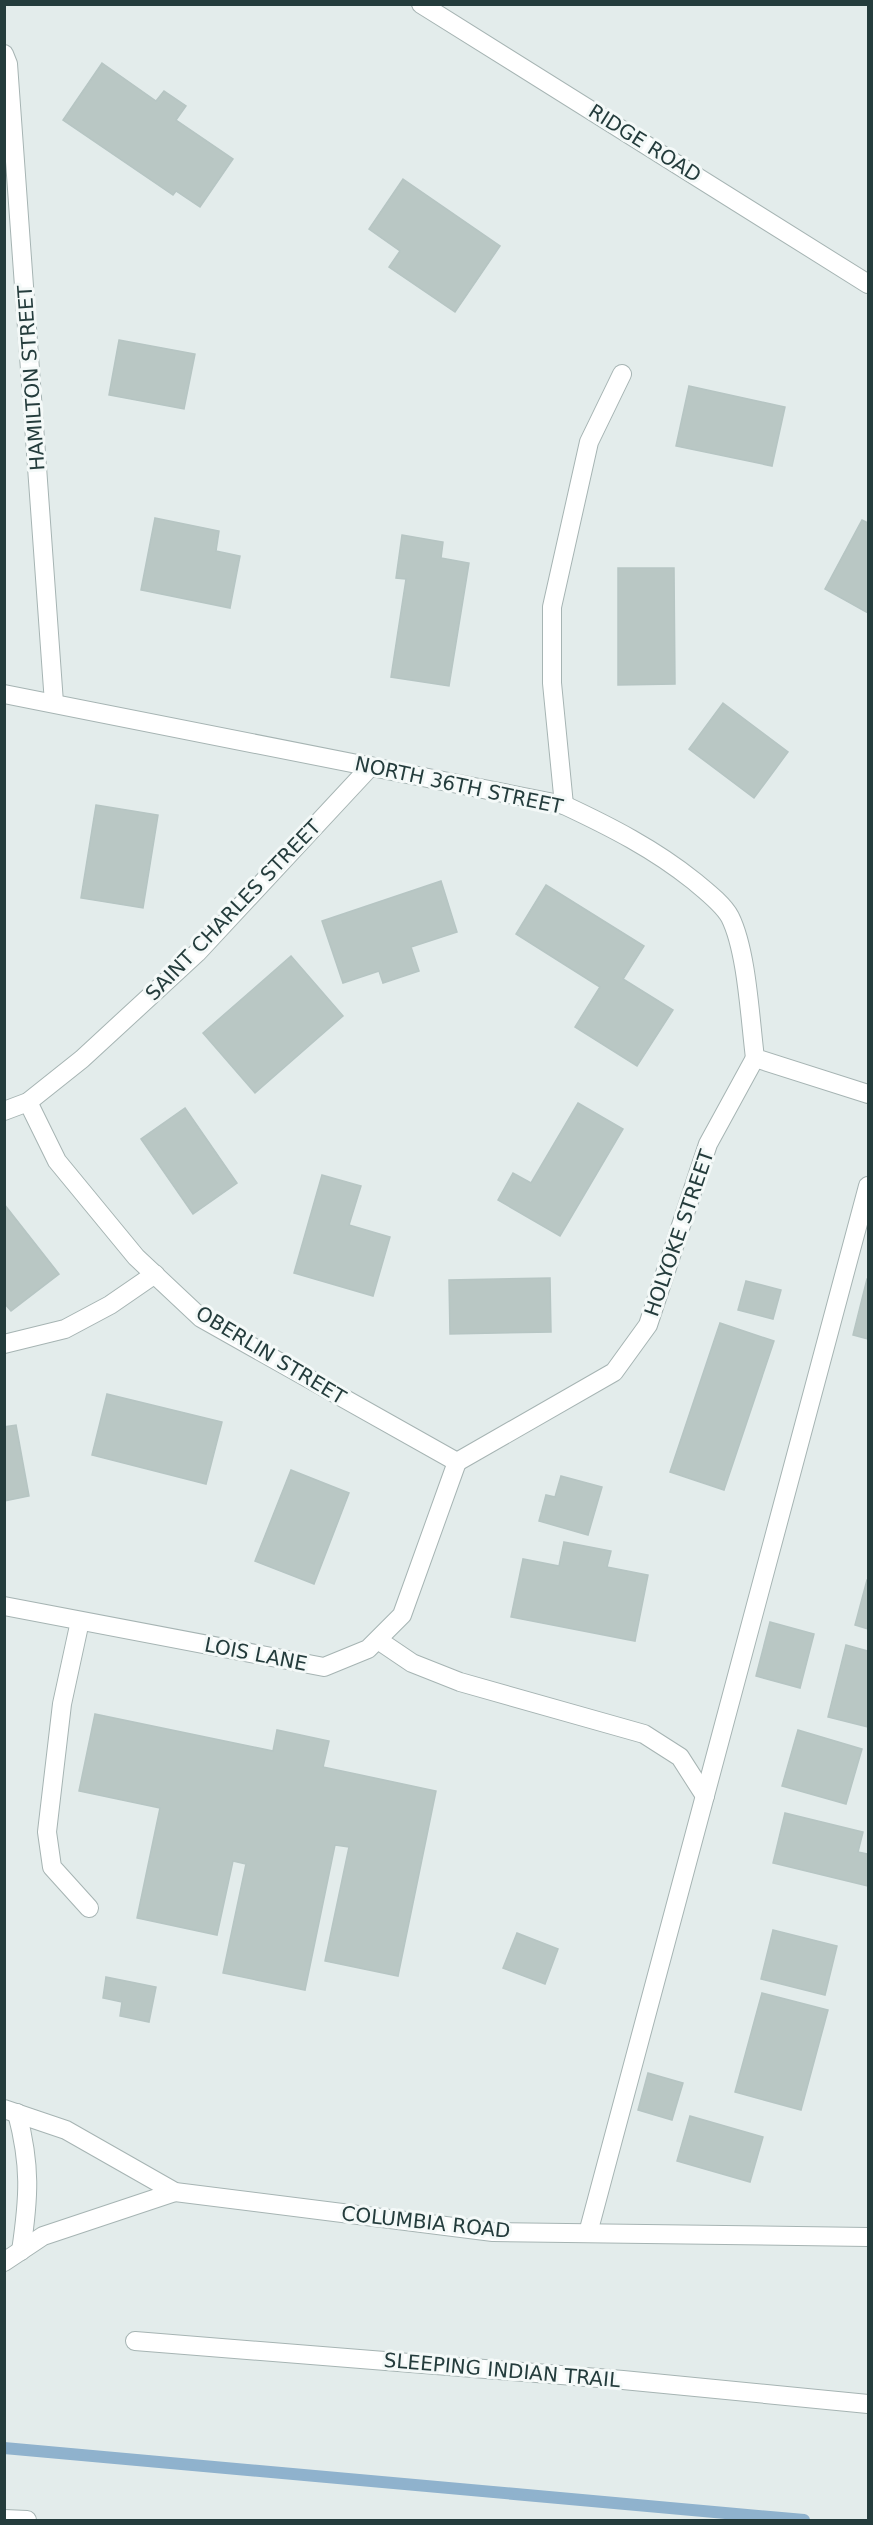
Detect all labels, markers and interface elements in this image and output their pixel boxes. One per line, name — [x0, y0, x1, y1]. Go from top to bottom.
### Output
street label: RIDGE ROAD — [584, 99, 706, 187]
street label: HAMILTON STREET — [12, 284, 49, 472]
street label: NORTH 36TH STREET — [353, 751, 566, 819]
street label: SAINT CHARLES STREET — [140, 814, 326, 1005]
street label: HOLYOKE STREET — [639, 1146, 719, 1319]
street label: OBERLIN STREET — [192, 1301, 351, 1410]
street label: LOIS LANE — [203, 1632, 309, 1676]
street label: COLUMBIA ROAD — [340, 2201, 512, 2243]
street label: SLEEPING INDIAN TRAIL — [383, 2348, 622, 2392]

